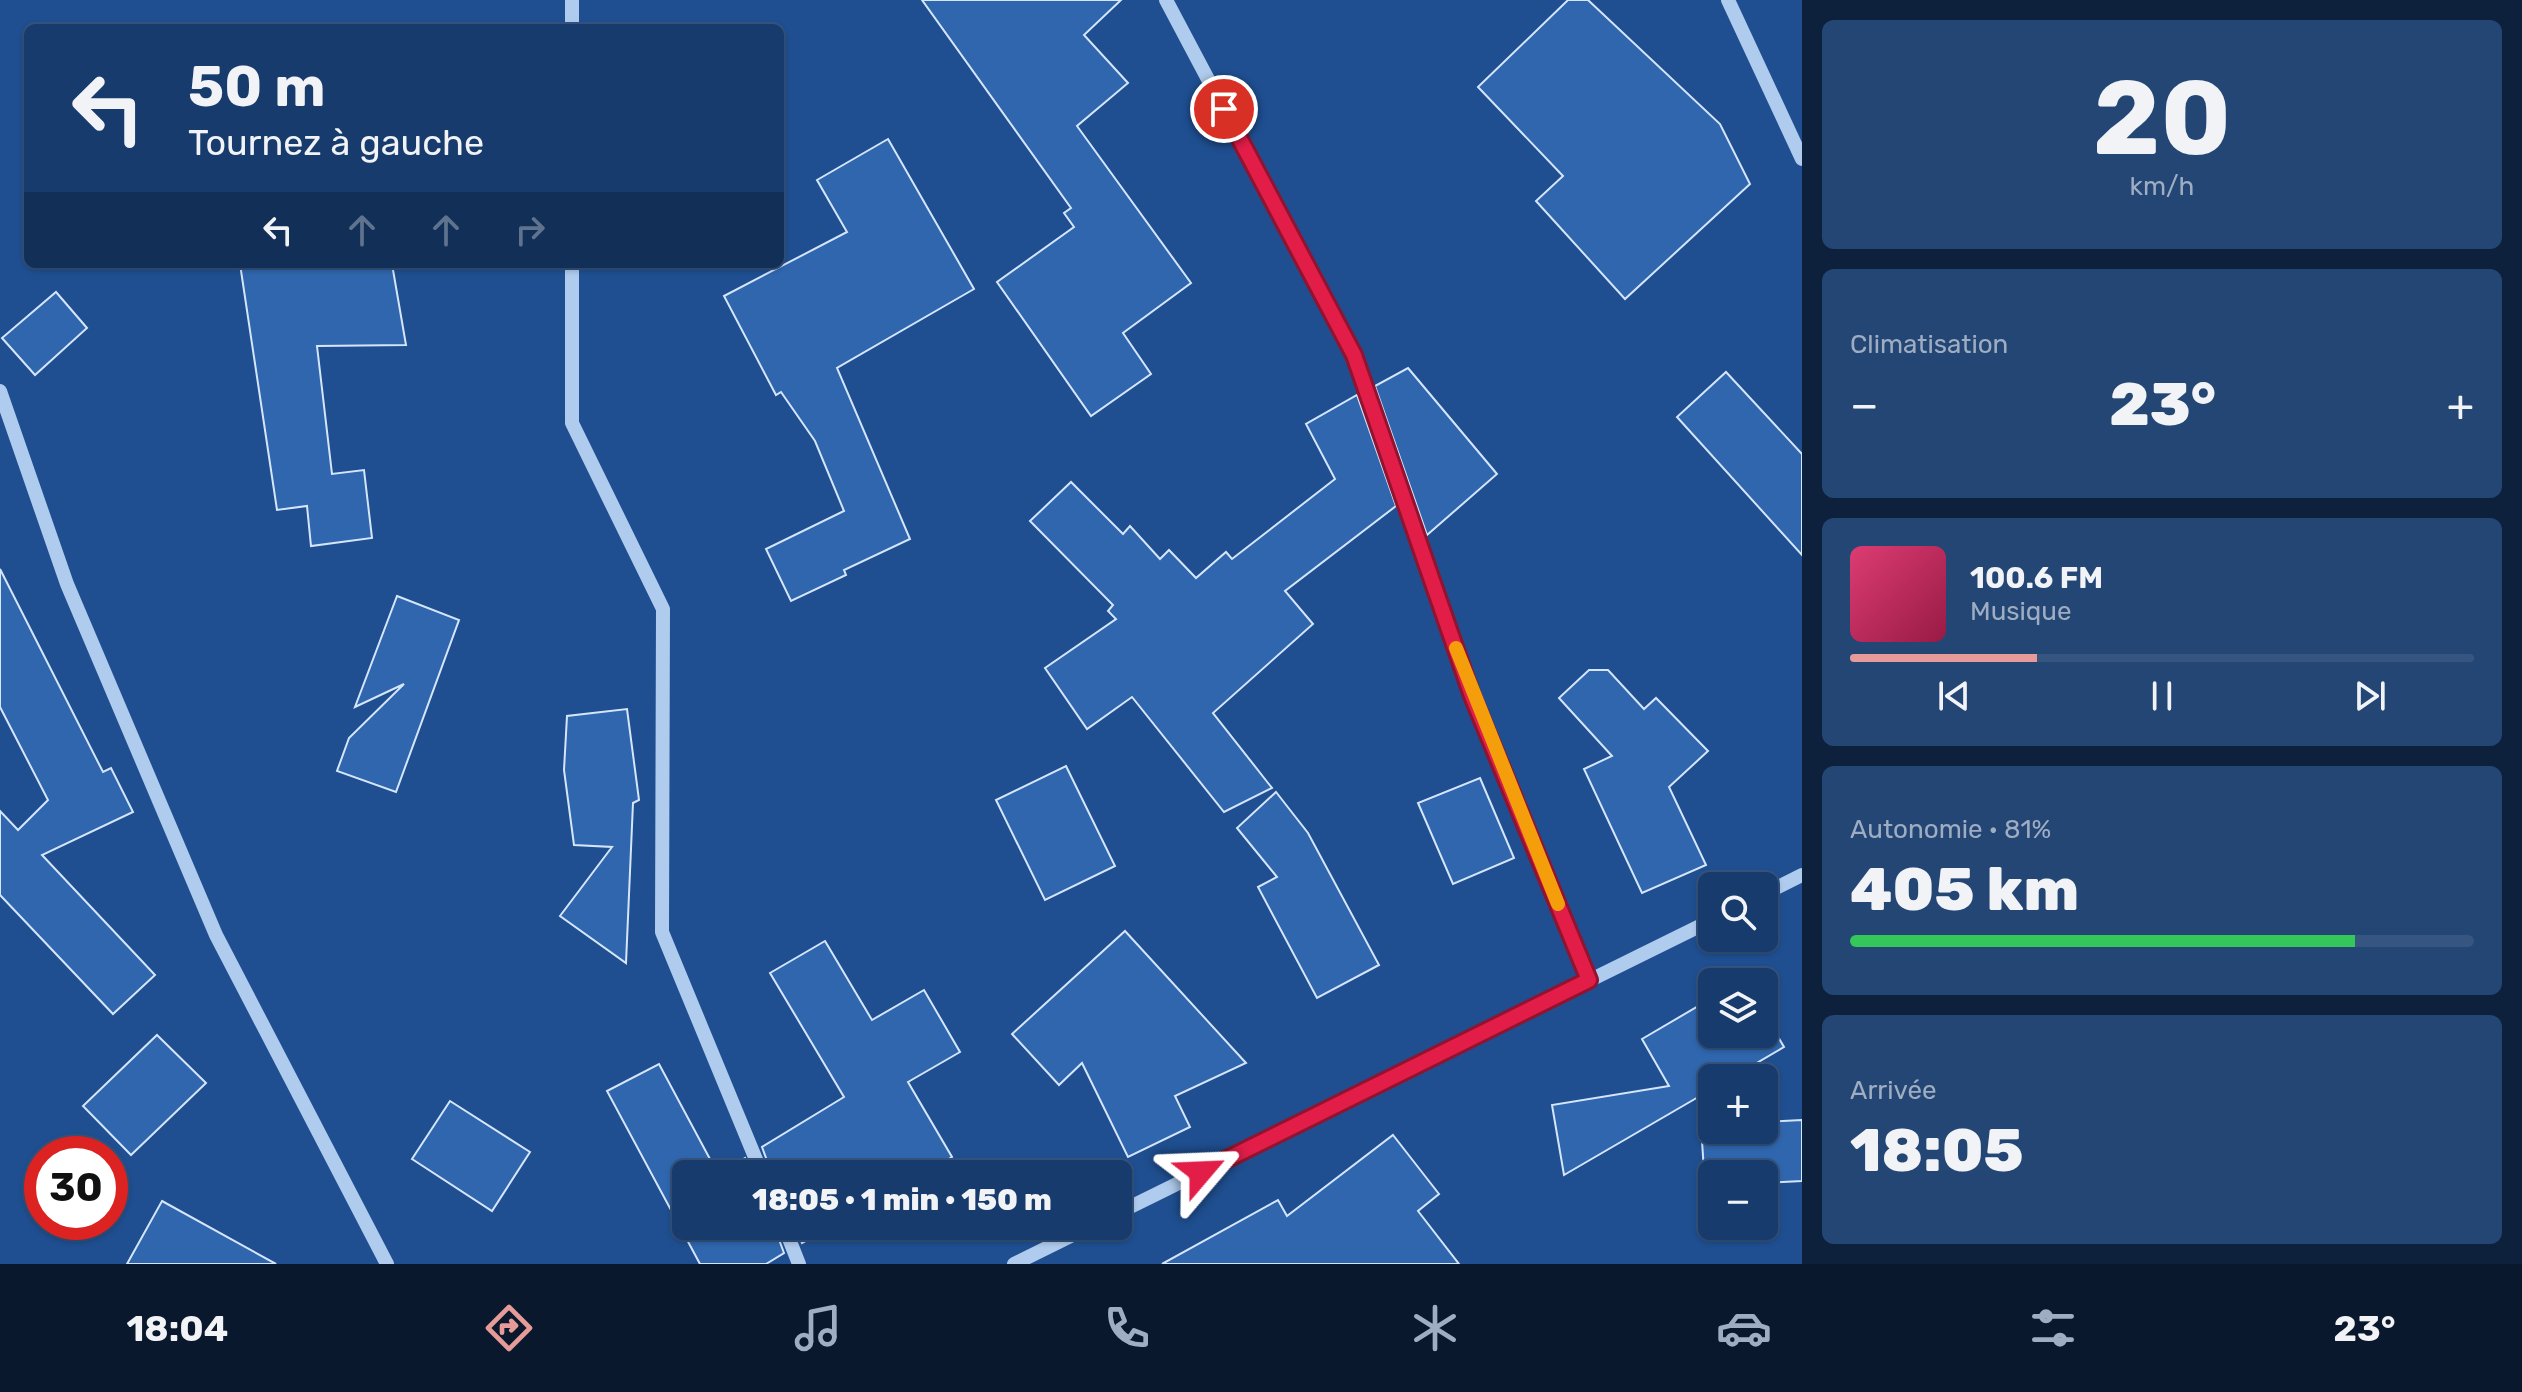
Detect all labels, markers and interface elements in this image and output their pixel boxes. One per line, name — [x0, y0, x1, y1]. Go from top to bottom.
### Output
text: 50 m — [188, 54, 325, 120]
icon: left — [56, 56, 160, 160]
text: 20 — [2093, 57, 2231, 180]
pin — [1190, 75, 1258, 143]
icon: arrive — [1202, 87, 1246, 131]
text: Tournez à gauche — [188, 121, 484, 164]
text: km/h — [2130, 171, 2194, 202]
icon: left — [256, 208, 300, 252]
icon: ahead — [340, 208, 384, 252]
icon: ahead — [424, 208, 468, 252]
icon: right — [508, 208, 552, 252]
text: Climatisation — [1850, 329, 2008, 360]
text: 23° — [2109, 369, 2216, 440]
text: − — [1850, 379, 1879, 431]
text: + — [2447, 379, 2474, 431]
text: 100.6 FM — [1970, 560, 2103, 596]
text: Musique — [1970, 596, 2072, 627]
icon: previous — [1932, 674, 1976, 718]
icon: pause — [2140, 674, 2184, 718]
icon: next — [2348, 674, 2392, 718]
text: Autonomie · 81% — [1850, 814, 2051, 845]
text: 405 km — [1850, 854, 2079, 925]
map controls — [1698, 872, 1778, 1240]
button: search — [1698, 872, 1778, 952]
button: layers — [1698, 968, 1778, 1048]
button: + — [1698, 1064, 1778, 1144]
text: Arrivée — [1850, 1075, 1937, 1106]
text: 18:05 — [1850, 1115, 2024, 1186]
position arrow — [1159, 1130, 1243, 1214]
speed limit sign: 30 — [24, 1136, 128, 1240]
button: − — [1698, 1160, 1778, 1240]
text: 18:05 · 1 min · 150 m — [752, 1182, 1052, 1218]
icon: directions — [481, 1300, 537, 1356]
icon: music — [790, 1300, 846, 1356]
icon: phone — [1099, 1300, 1155, 1356]
icon: climate — [1407, 1300, 1463, 1356]
icon: car — [1716, 1300, 1772, 1356]
icon: filters — [2025, 1300, 2081, 1356]
text: 18:04 — [126, 1307, 228, 1350]
text: 23° — [2334, 1307, 2396, 1350]

